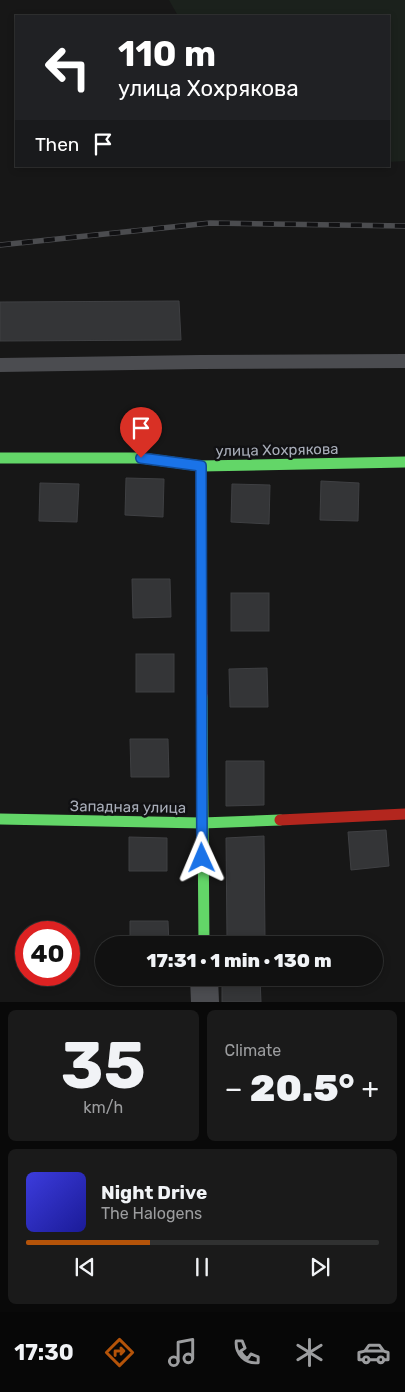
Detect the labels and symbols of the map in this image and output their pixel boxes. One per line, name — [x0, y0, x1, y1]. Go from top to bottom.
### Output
pin — [120, 407, 162, 458]
street label: улица Хохрякова — [215, 440, 339, 460]
street label: Западная улица — [70, 797, 186, 817]
position arrow — [175, 831, 227, 883]
speed limit sign: 40 — [15, 921, 80, 986]

